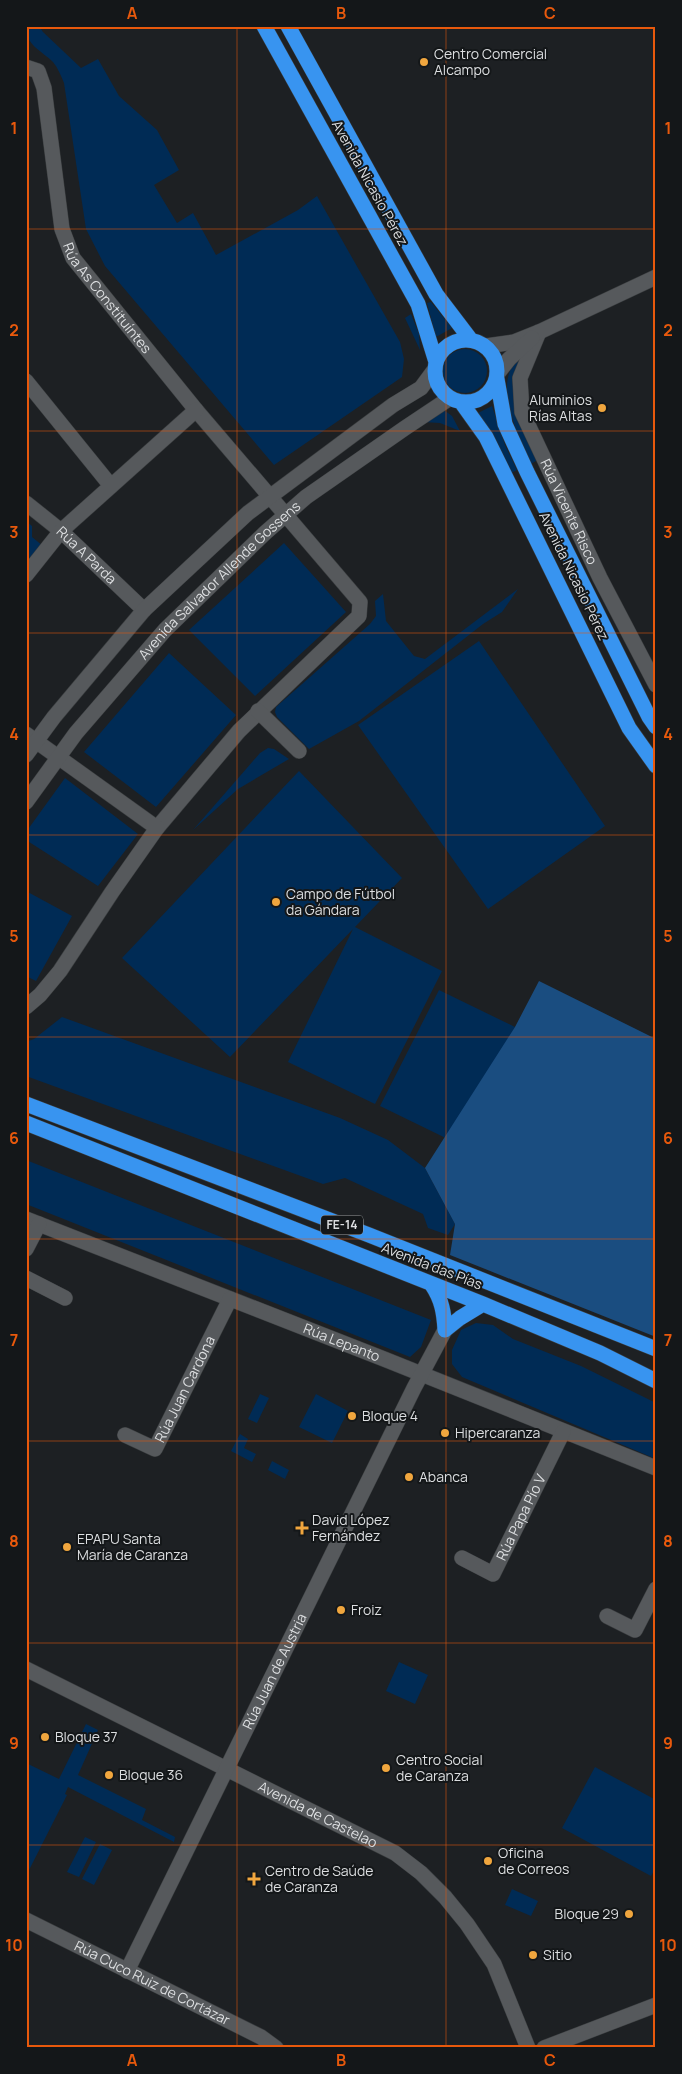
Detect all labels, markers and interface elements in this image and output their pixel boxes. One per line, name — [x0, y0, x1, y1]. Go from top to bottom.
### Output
text: A — [127, 2, 138, 24]
text: B — [336, 2, 346, 24]
text: C — [544, 2, 556, 24]
place label: Centro Comercial Alcampo — [434, 44, 547, 79]
marker: Centro Comercial Alcampo — [418, 56, 430, 68]
text: 1 — [10, 117, 18, 139]
street label: Avenida Nicasio Pérez — [328, 117, 413, 249]
text: 1 — [664, 117, 672, 139]
street label: Rúa As Constituíntes — [59, 240, 156, 357]
text: 2 — [9, 319, 19, 341]
text: 2 — [663, 319, 673, 341]
place label: Aluminios Rías Altas — [529, 390, 592, 425]
marker: Aluminios Rías Altas — [596, 402, 608, 414]
street label: Rúa Vicente Risco — [536, 456, 602, 567]
street label: Avenida Salvador Allende Gossens — [134, 496, 304, 663]
street label: Avenida Nicasio Pérez — [535, 508, 614, 643]
text: 3 — [9, 521, 19, 543]
text: 3 — [663, 521, 673, 543]
street label: Rúa A Parda — [53, 522, 121, 588]
text: 4 — [9, 723, 19, 745]
text: 4 — [663, 723, 673, 745]
place label: Campo de Fútbol da Gándara — [286, 884, 395, 919]
marker: Campo de Fútbol da Gándara — [270, 896, 282, 908]
text: 5 — [9, 925, 19, 947]
text: 5 — [663, 925, 673, 947]
text: 6 — [9, 1127, 19, 1149]
text: 6 — [663, 1127, 673, 1149]
road number: FE-14 — [321, 1216, 363, 1234]
street label: Avenida das Pías — [379, 1238, 485, 1294]
street label: Rúa Lepanto — [301, 1318, 383, 1366]
text: 7 — [10, 1329, 18, 1351]
text: 7 — [664, 1329, 672, 1351]
street label: Rúa Juan Cardona — [150, 1332, 219, 1445]
place label: Bloque 4 — [362, 1406, 418, 1425]
marker: Bloque 4 — [346, 1410, 358, 1422]
place label: Hipercaranza — [455, 1423, 540, 1442]
marker: Hipercaranza — [439, 1427, 451, 1439]
place label: Abanca — [419, 1467, 468, 1486]
street label: Rúa Papa Pío V — [491, 1470, 550, 1563]
marker: Abanca — [403, 1471, 415, 1483]
place label: David López Fernández — [312, 1510, 390, 1545]
marker: David López Fernández — [296, 1522, 308, 1534]
place label: EPAPU Santa María de Caranza — [77, 1529, 188, 1564]
text: 8 — [9, 1530, 19, 1552]
text: 8 — [663, 1530, 673, 1552]
marker: EPAPU Santa María de Caranza — [61, 1541, 73, 1553]
place label: Froiz — [351, 1600, 382, 1619]
marker: Froiz — [335, 1604, 347, 1616]
street label: Rúa Juan de Austria — [237, 1610, 311, 1732]
place label: Bloque 37 — [55, 1727, 118, 1746]
marker: Bloque 37 — [39, 1731, 51, 1743]
text: 9 — [9, 1732, 19, 1754]
text: 9 — [663, 1732, 673, 1754]
place label: Centro Social de Caranza — [396, 1750, 483, 1785]
marker: Centro Social de Caranza — [380, 1762, 392, 1774]
place label: Bloque 36 — [119, 1765, 183, 1784]
marker: Bloque 36 — [103, 1769, 115, 1781]
street label: Avenida de Castelao — [255, 1776, 381, 1852]
place label: Oficina de Correos — [498, 1843, 569, 1878]
marker: Oficina de Correos — [482, 1855, 494, 1867]
place label: Centro de Saúde de Caranza — [265, 1861, 373, 1896]
marker: Centro de Saúde de Caranza — [247, 1872, 261, 1886]
place label: Bloque 29 — [555, 1904, 619, 1923]
marker: Bloque 29 — [623, 1908, 635, 1920]
text: 10 — [5, 1934, 23, 1956]
text: 10 — [659, 1934, 677, 1956]
street label: Rúa Cuco Ruiz de Cortázar — [72, 1936, 233, 2029]
place label: Sitio — [543, 1945, 572, 1964]
marker: Sitio — [527, 1949, 539, 1961]
text: A — [127, 2049, 138, 2071]
text: B — [336, 2049, 346, 2071]
text: C — [544, 2049, 556, 2071]

